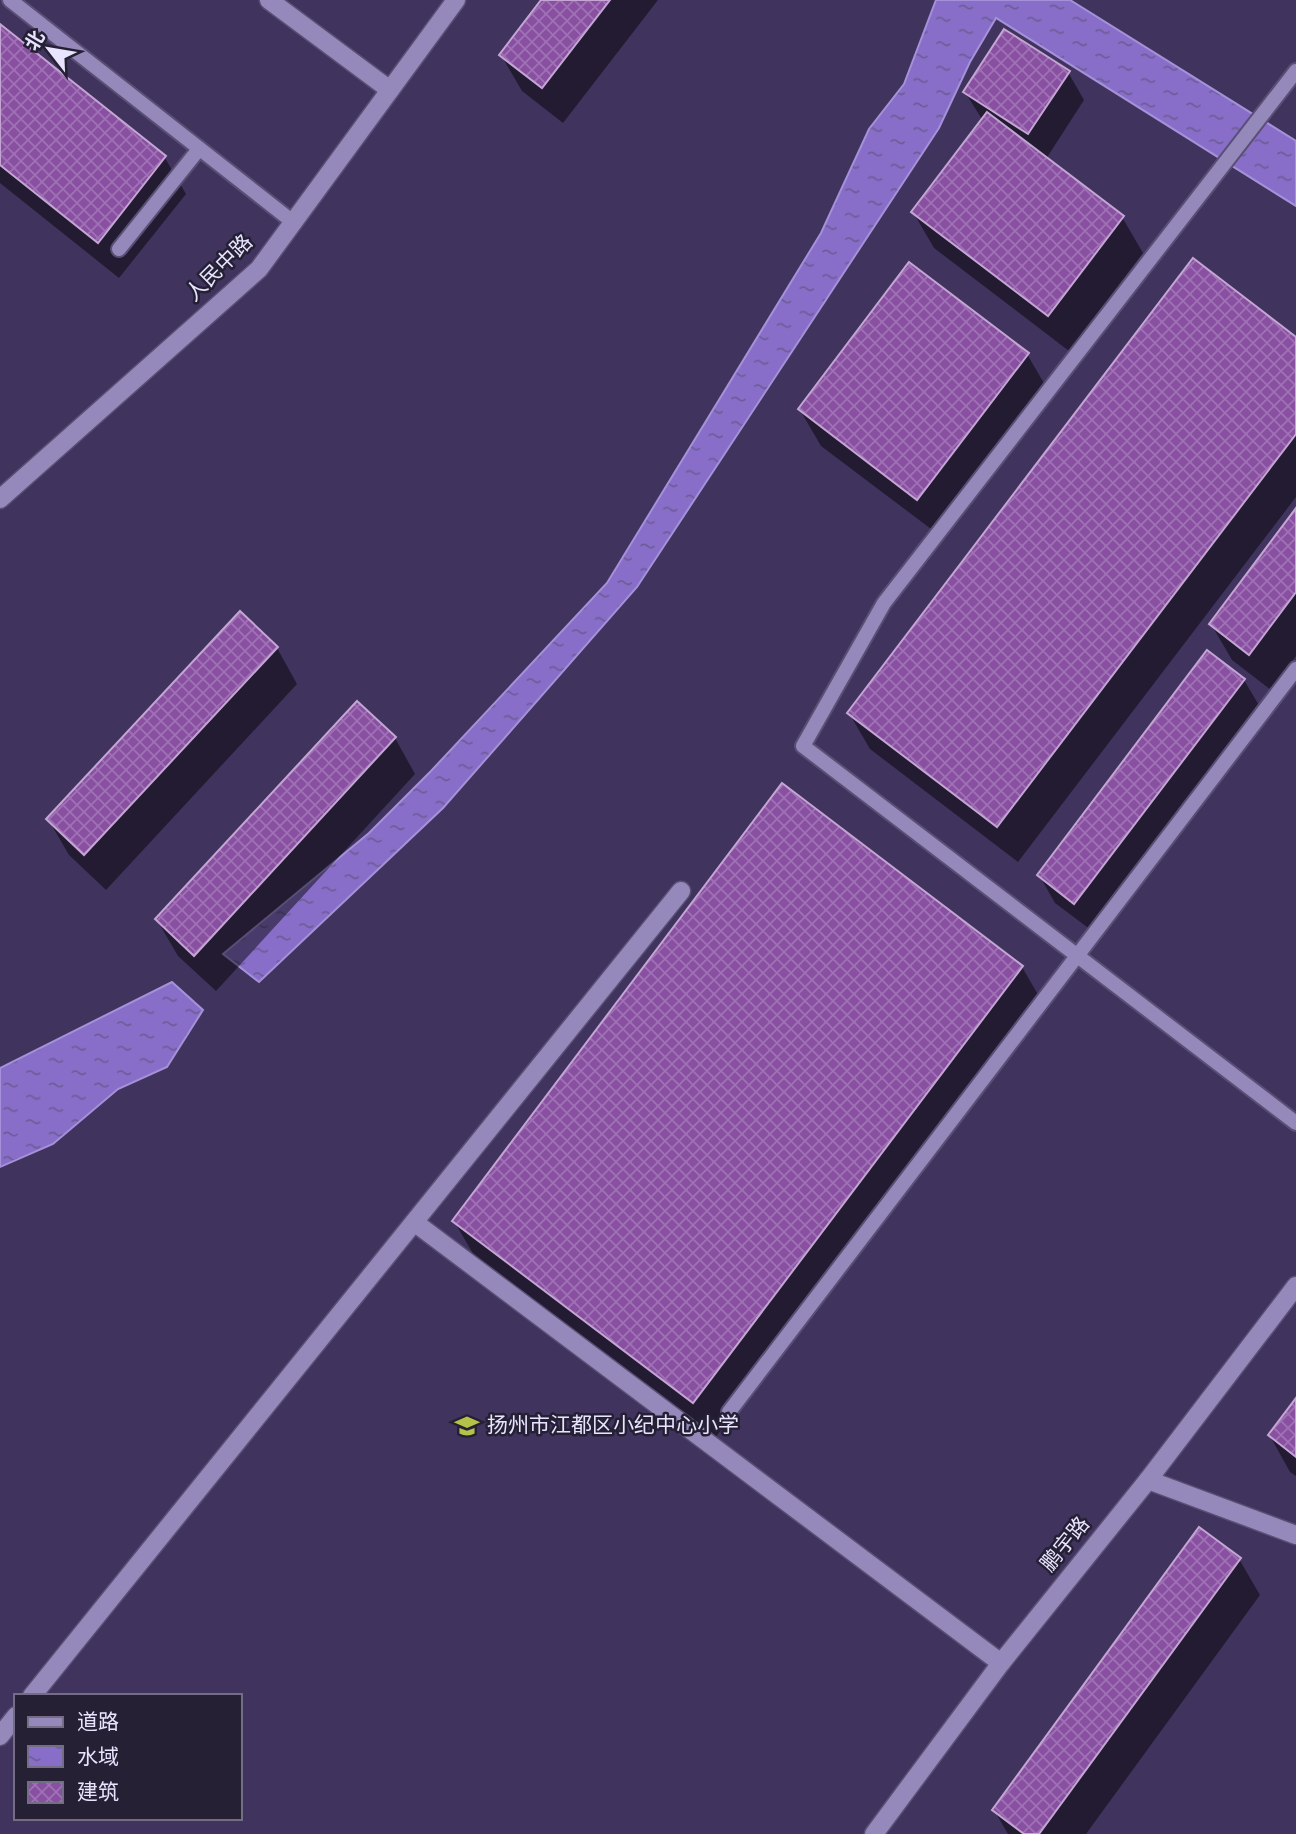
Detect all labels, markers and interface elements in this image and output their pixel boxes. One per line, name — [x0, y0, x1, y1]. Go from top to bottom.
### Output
north arrow — [14, 14, 84, 84]
text: 北 — [21, 27, 51, 56]
street label: 人民中路 — [181, 230, 259, 308]
school or university icon: 扬州市江都区小纪中心小学 — [453, 1412, 481, 1440]
place label: 扬州市江都区小纪中心小学 — [487, 1413, 739, 1440]
street label: 鹏宇路 — [1036, 1512, 1096, 1578]
legend — [14, 1694, 242, 1820]
text: 道路 — [77, 1710, 119, 1737]
text: 水域 — [77, 1745, 119, 1772]
text: 建筑 — [77, 1780, 119, 1807]

